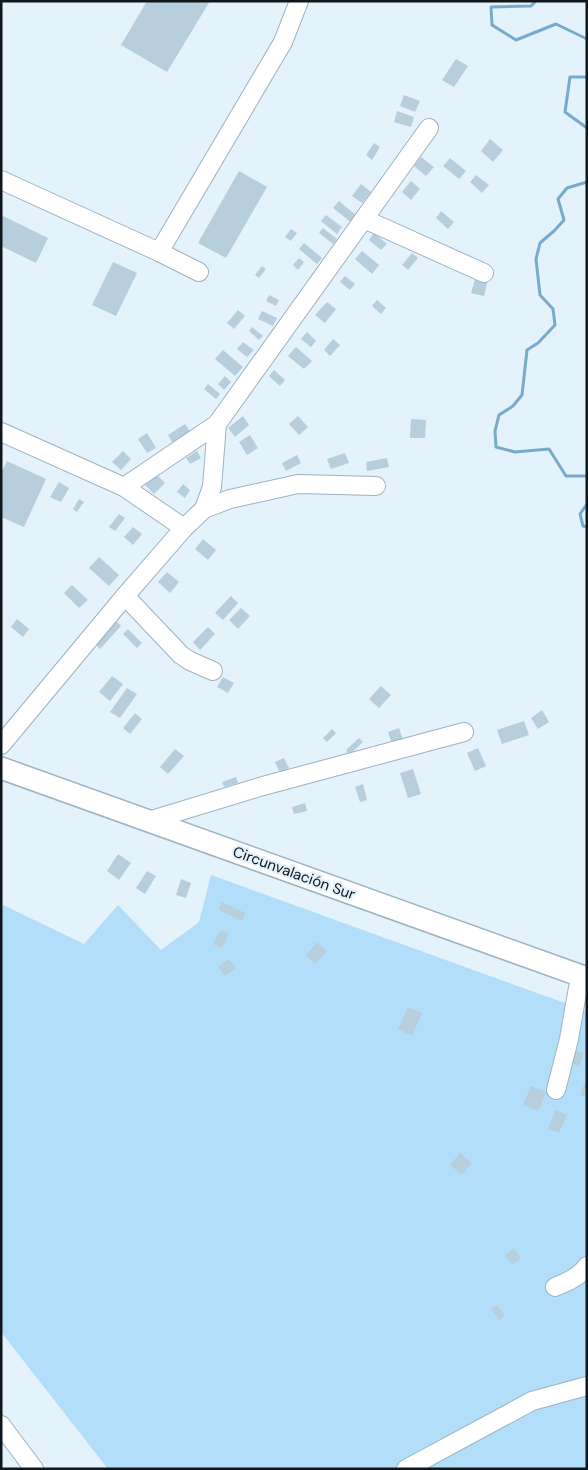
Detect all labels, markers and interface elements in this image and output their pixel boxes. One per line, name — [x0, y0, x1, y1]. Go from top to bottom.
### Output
street label: Circunvalación Sur — [230, 842, 358, 905]

